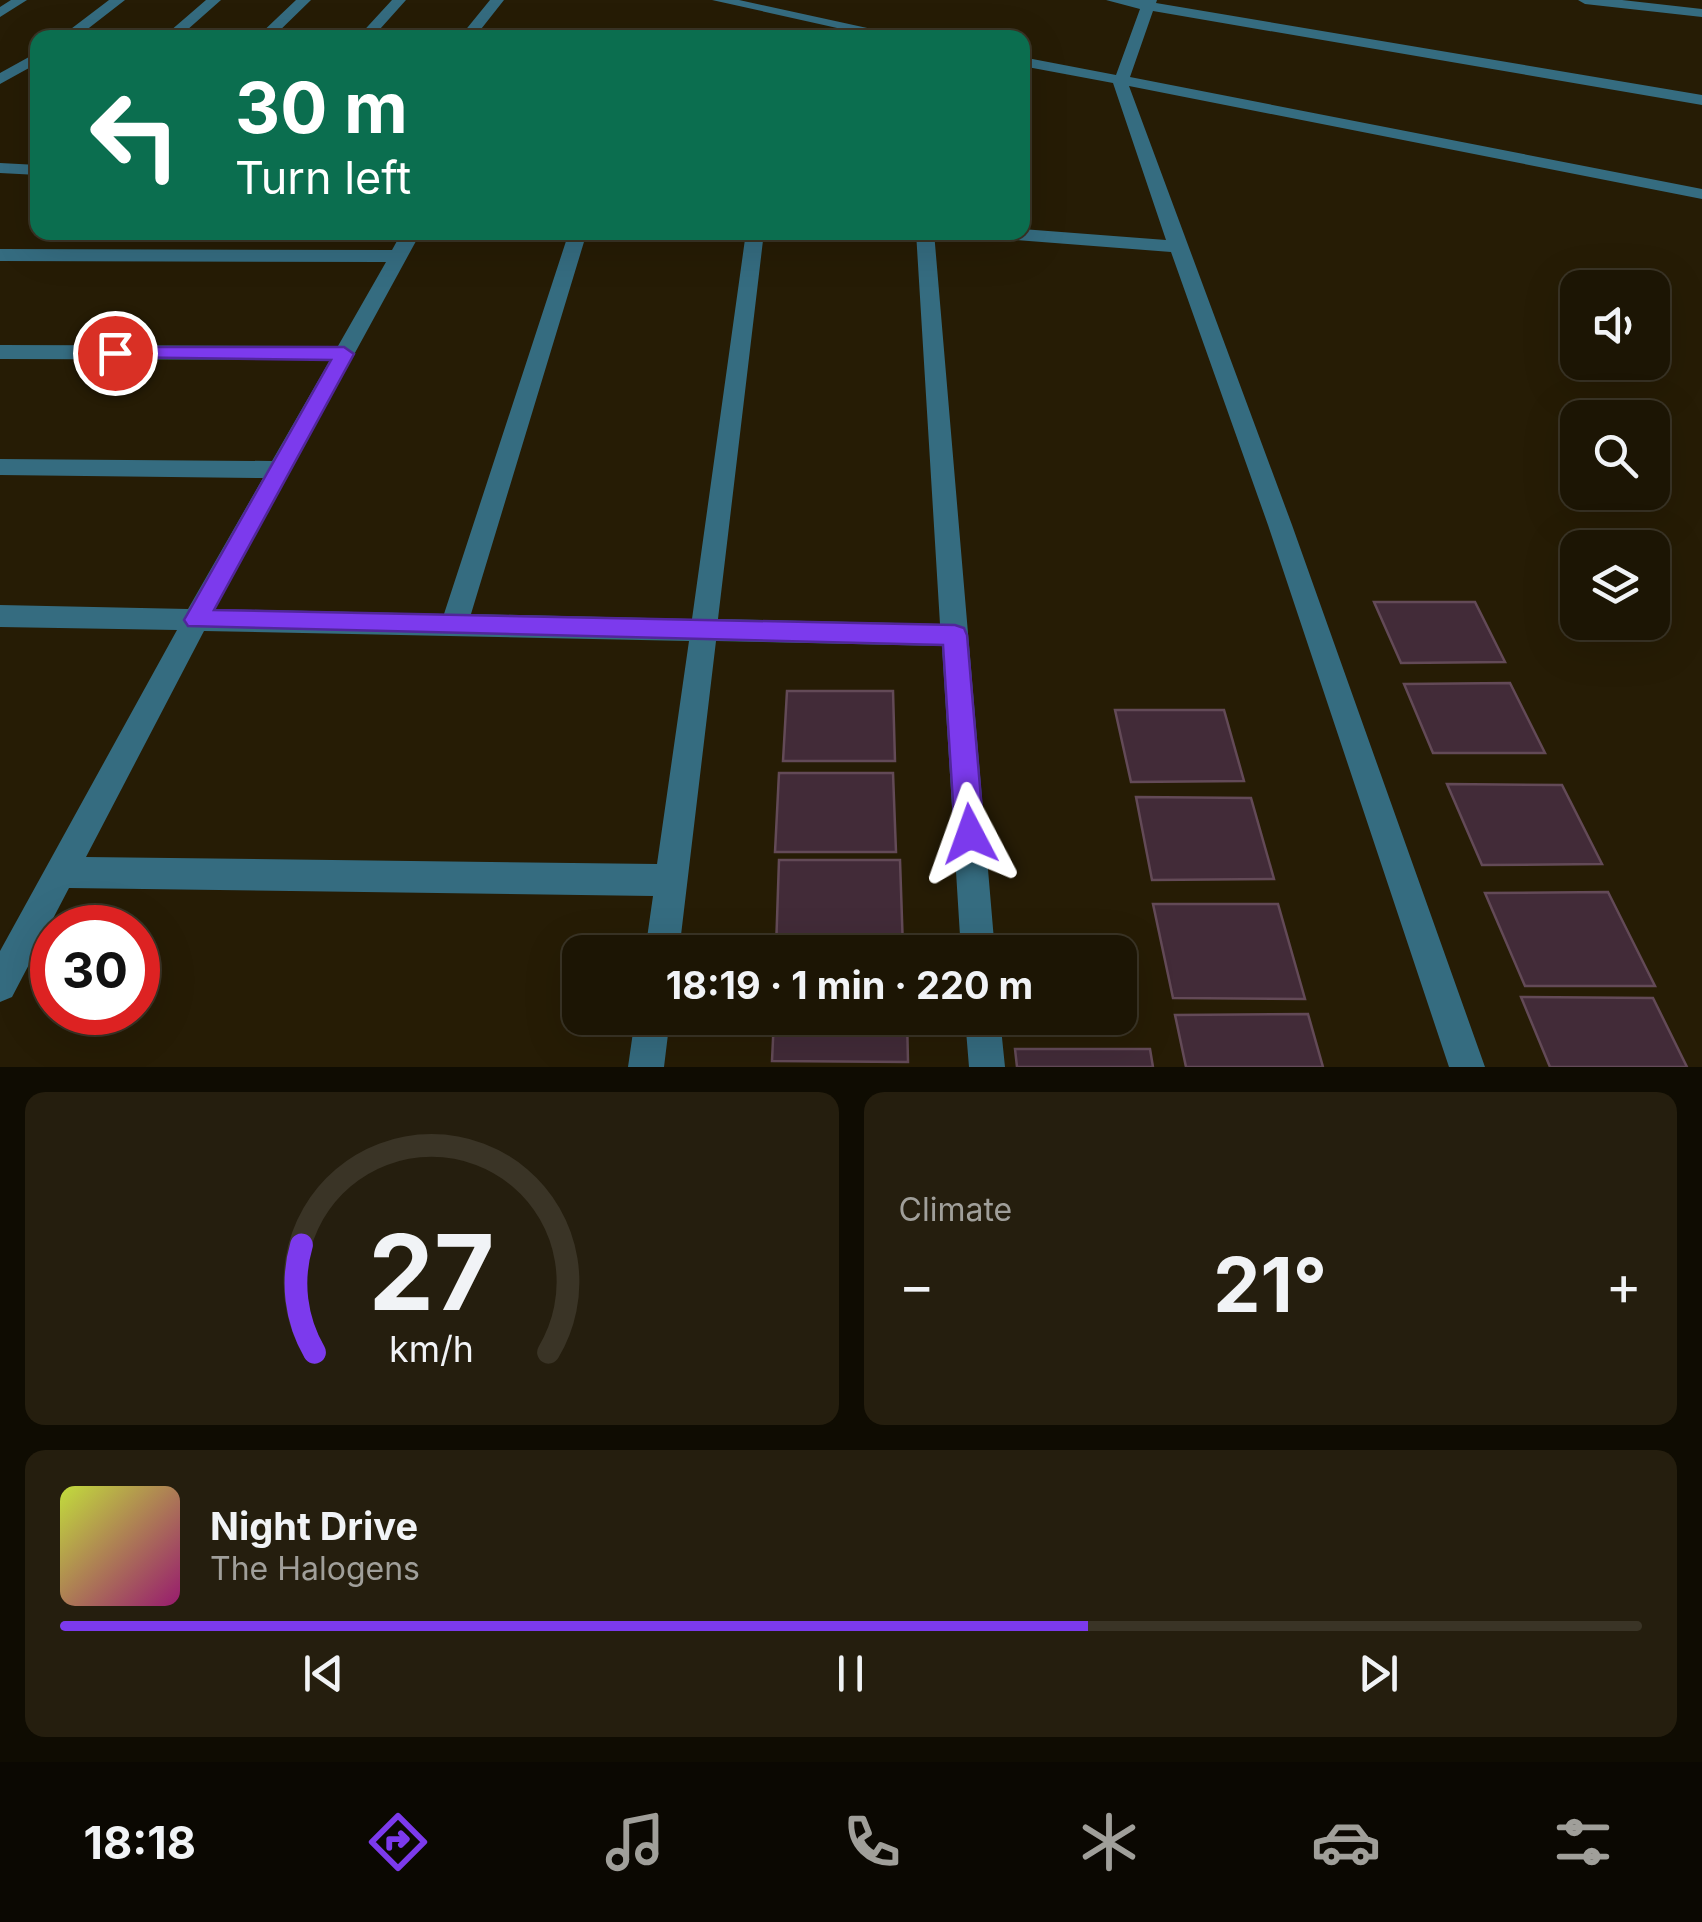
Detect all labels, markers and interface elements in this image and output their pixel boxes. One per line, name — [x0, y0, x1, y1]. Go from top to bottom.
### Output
text: 30 m — [235, 65, 408, 150]
icon: left — [70, 70, 200, 200]
text: Turn left — [235, 150, 411, 205]
map controls — [1560, 270, 1670, 640]
button: sound — [1560, 270, 1670, 380]
pin — [73, 311, 158, 396]
icon: arrive — [88, 326, 143, 381]
button: search — [1560, 400, 1670, 510]
button: layers — [1560, 530, 1670, 640]
position arrow — [918, 782, 1022, 886]
speed limit sign: 30 — [30, 905, 160, 1035]
text: 18:19 · 1 min · 220 m — [666, 962, 1033, 1008]
text: Climate — [899, 1190, 1012, 1229]
text: 27 — [369, 1209, 495, 1335]
text: 21° — [1213, 1239, 1327, 1330]
text: − — [899, 1252, 935, 1318]
text: + — [1606, 1252, 1642, 1318]
text: km/h — [389, 1327, 474, 1371]
text: Night Drive — [210, 1503, 418, 1549]
text: The Halogens — [210, 1549, 420, 1588]
icon: previous — [296, 1646, 351, 1701]
icon: pause — [823, 1646, 878, 1701]
icon: next — [1351, 1646, 1406, 1701]
icon: directions — [363, 1807, 433, 1877]
icon: music — [600, 1807, 670, 1877]
icon: phone — [837, 1807, 907, 1877]
icon: climate — [1074, 1807, 1144, 1877]
icon: car — [1311, 1807, 1381, 1877]
icon: filters — [1548, 1807, 1618, 1877]
text: 18:18 — [84, 1815, 196, 1870]

